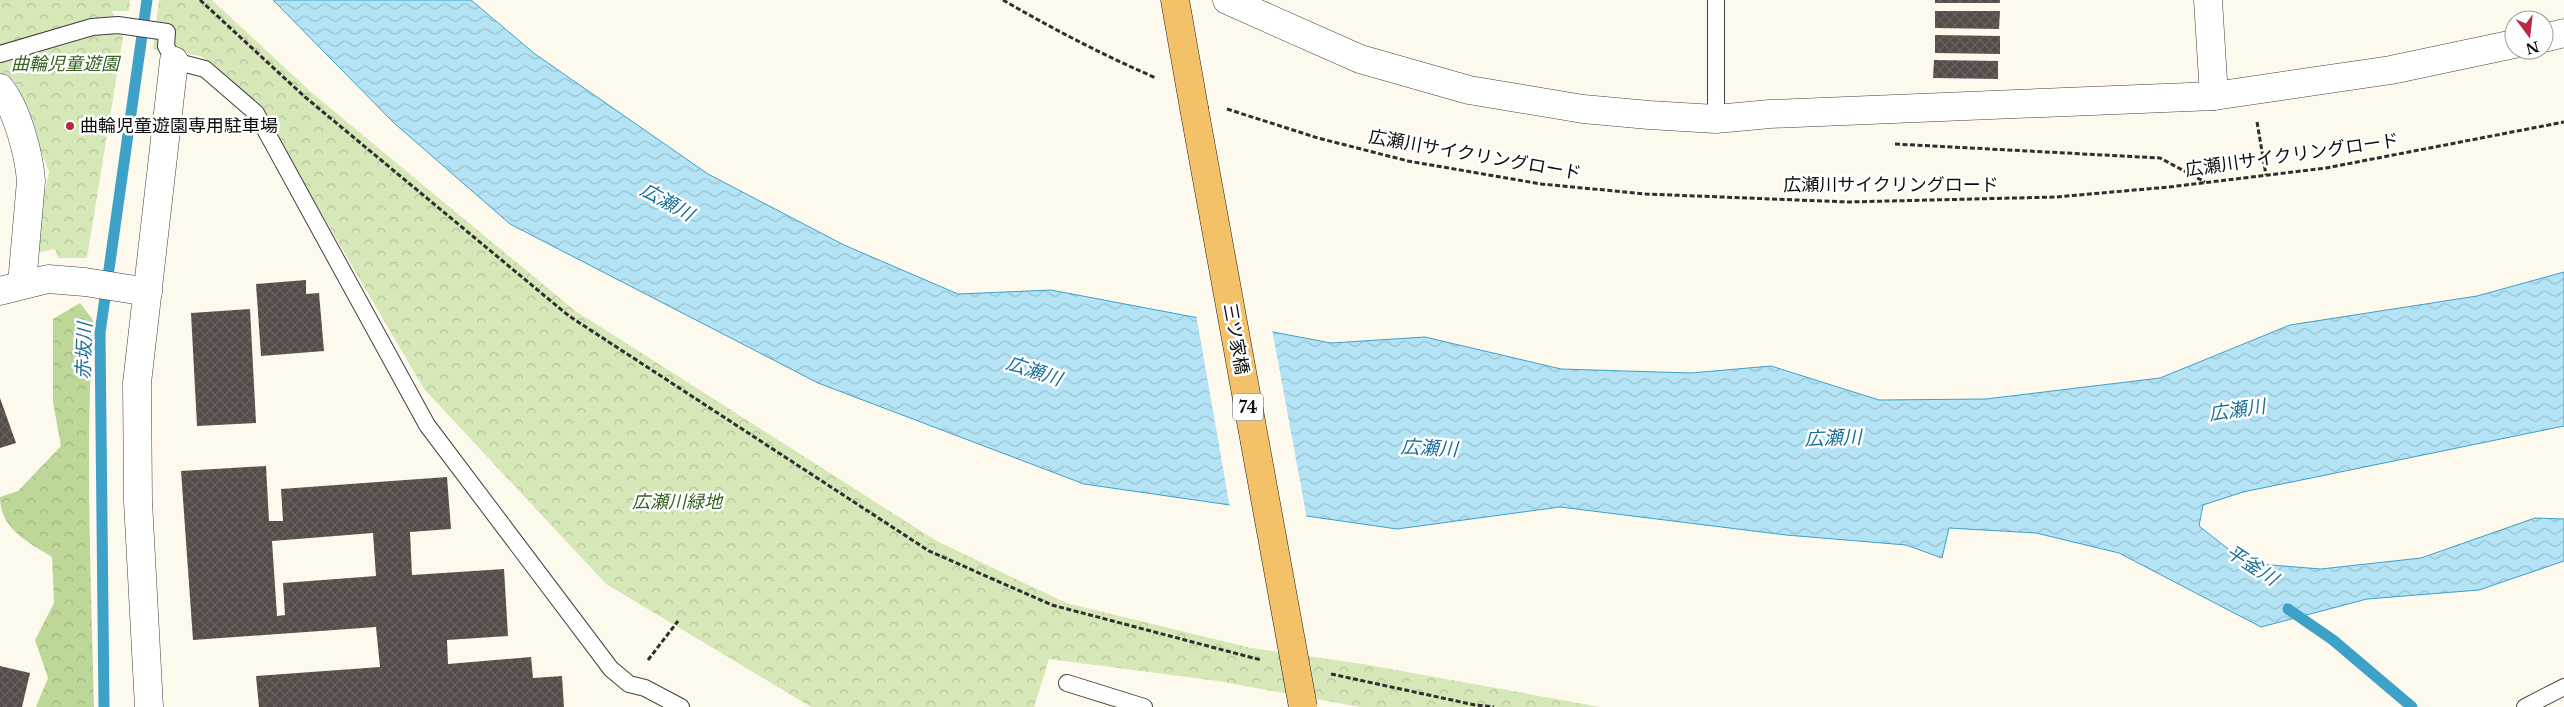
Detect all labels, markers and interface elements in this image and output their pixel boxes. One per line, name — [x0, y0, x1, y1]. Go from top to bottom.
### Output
north arrow — [2504, 10, 2554, 60]
text: N — [2524, 37, 2541, 58]
park label: 曲輪児童遊園 — [11, 53, 122, 75]
place label: 曲輪児童遊園専用駐車場 — [80, 115, 278, 137]
marker: 曲輪児童遊園専用駐車場 — [64, 120, 76, 132]
street label: 広瀬川サイクリングロード — [1367, 125, 1583, 185]
street label: 広瀬川サイクリングロード — [2184, 129, 2400, 181]
street label: 広瀬川サイクリングロード — [1783, 174, 1999, 196]
water label: 広瀬川 — [636, 178, 699, 227]
street label: 三ツ家橋 — [1219, 302, 1253, 376]
water label: 赤坂川 — [72, 320, 97, 380]
water label: 広瀬川 — [1003, 351, 1067, 391]
road number: 74 — [1233, 394, 1263, 421]
water label: 広瀬川 — [2207, 394, 2269, 425]
water label: 広瀬川 — [1804, 425, 1864, 450]
water label: 広瀬川 — [1400, 435, 1460, 461]
park label: 広瀬川緑地 — [632, 491, 724, 513]
water label: 平釜川 — [2222, 540, 2284, 591]

